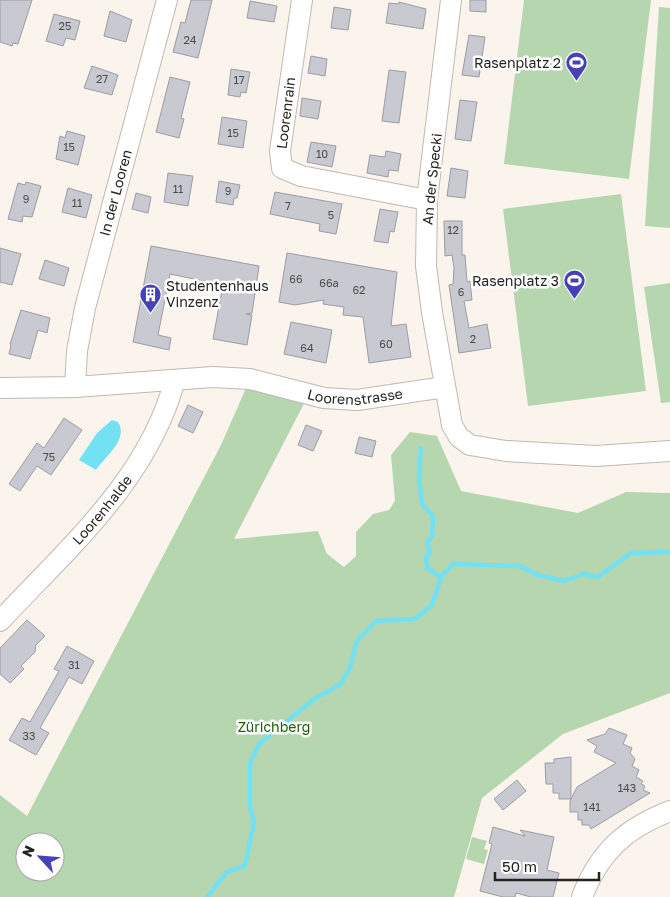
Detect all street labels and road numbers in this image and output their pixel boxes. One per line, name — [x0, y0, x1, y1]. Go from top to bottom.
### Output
street label: Loorenrain — [273, 76, 298, 150]
street label: An der Specki — [418, 132, 445, 226]
street label: In der Looren — [96, 147, 135, 238]
street label: Loorenstrasse — [306, 384, 404, 408]
street label: Loorenhalde — [69, 472, 135, 548]

